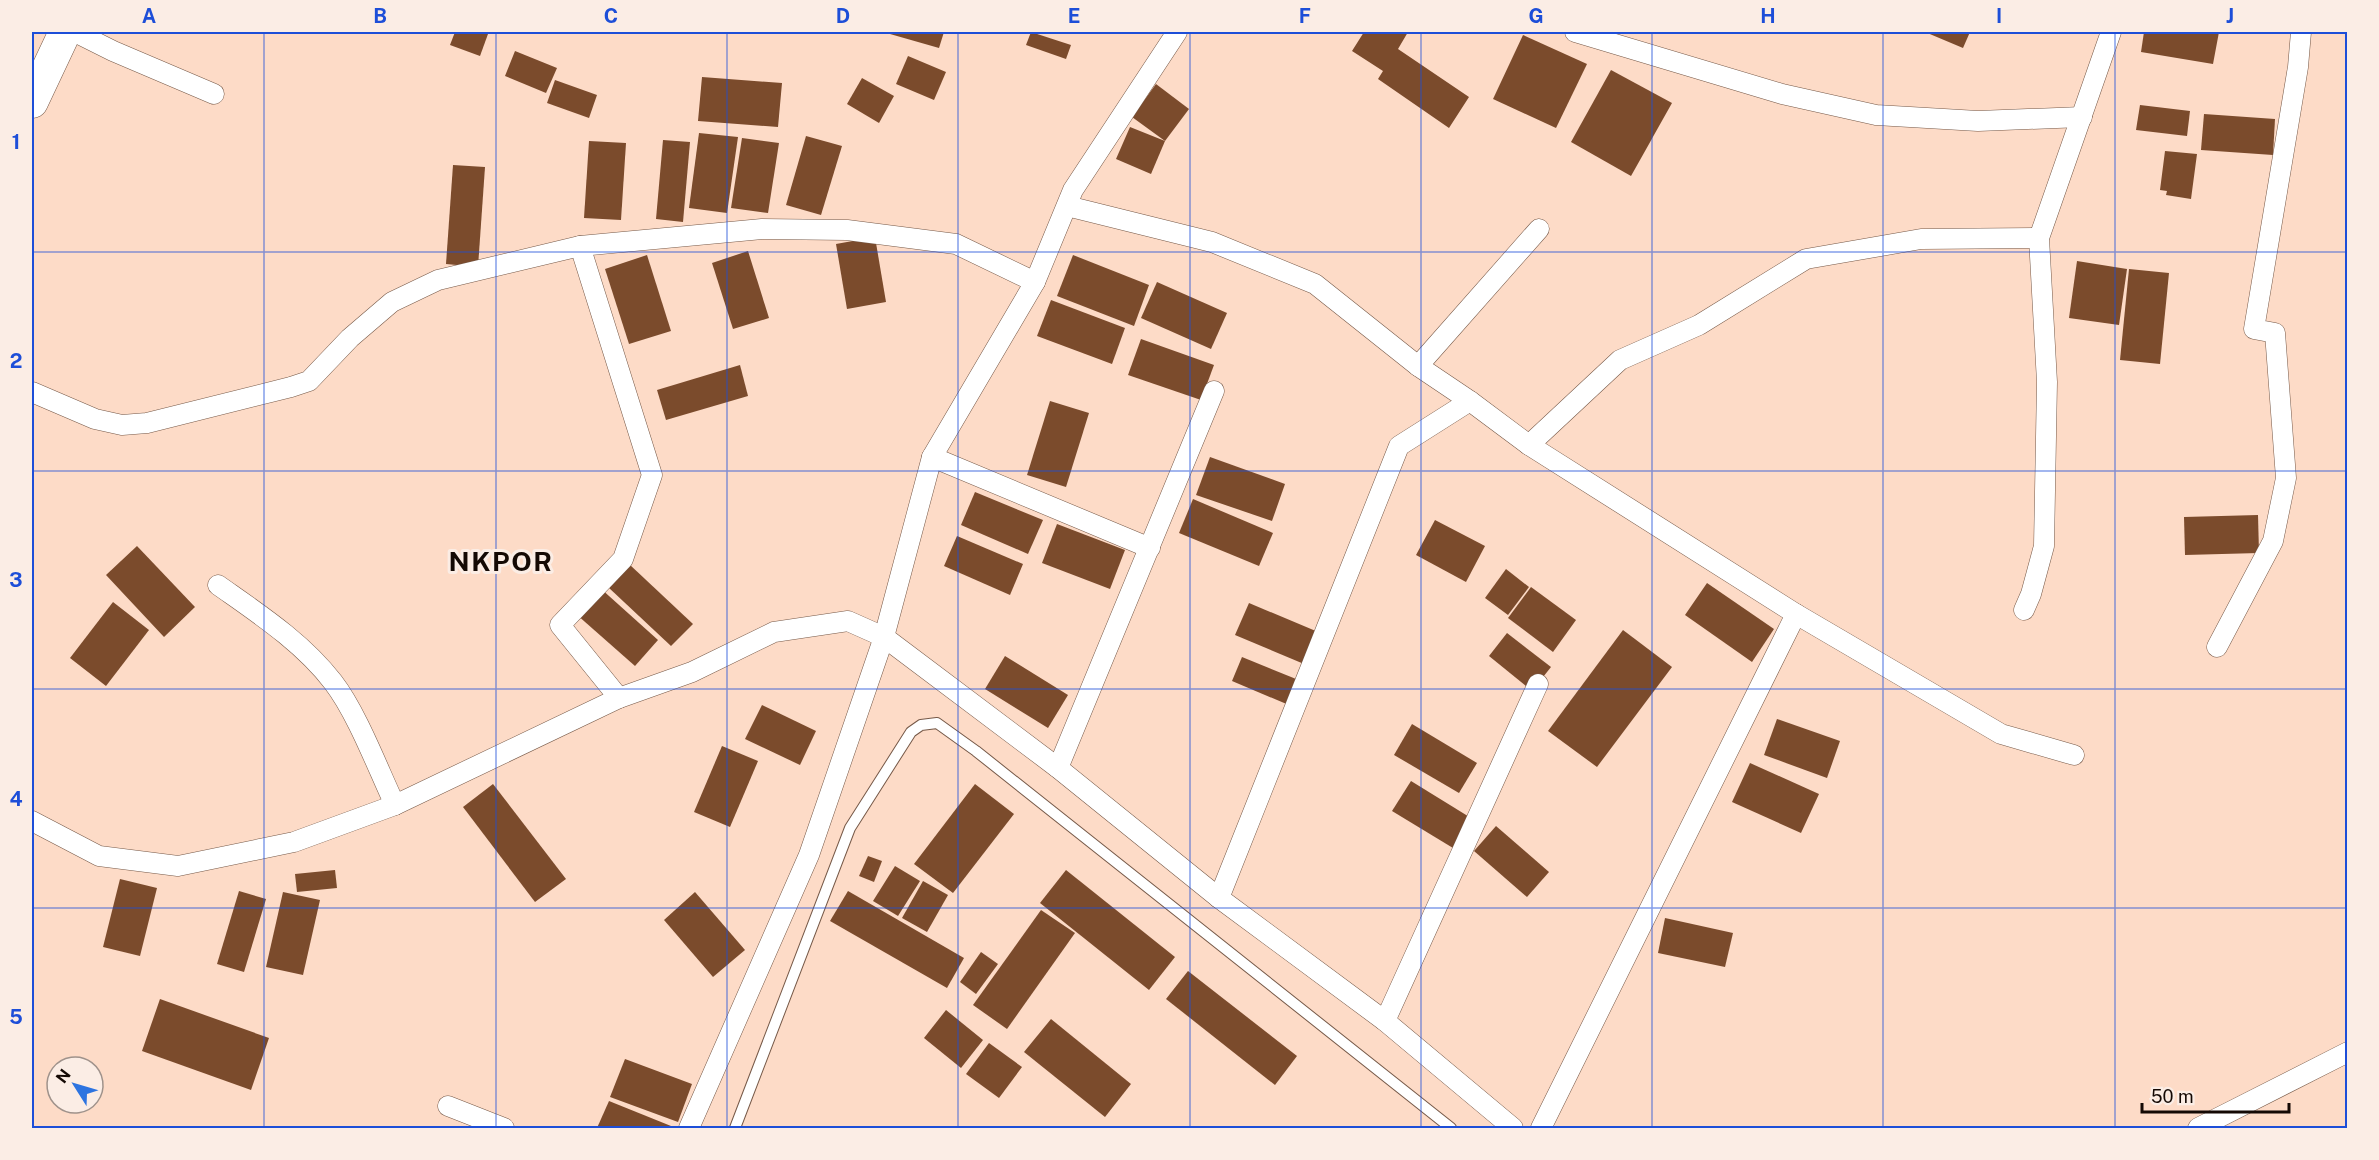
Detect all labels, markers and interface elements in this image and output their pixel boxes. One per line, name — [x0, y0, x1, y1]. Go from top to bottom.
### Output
text: A — [142, 4, 156, 28]
text: B — [373, 4, 387, 28]
text: C — [604, 4, 618, 28]
text: D — [836, 4, 850, 28]
text: E — [1068, 4, 1080, 28]
text: F — [1299, 4, 1311, 28]
text: G — [1528, 4, 1544, 28]
text: H — [1760, 4, 1776, 28]
text: I — [1996, 4, 2002, 28]
text: J — [2226, 4, 2234, 28]
text: 1 — [12, 130, 20, 154]
text: 2 — [10, 349, 22, 373]
district label: NKPOR — [449, 545, 553, 577]
text: 3 — [9, 568, 23, 592]
text: 4 — [9, 787, 23, 811]
text: 5 — [9, 1005, 23, 1029]
north arrow — [45, 1055, 105, 1115]
text: N — [52, 1066, 75, 1087]
scale bar — [2142, 1076, 2289, 1114]
text: 50 m — [2151, 1086, 2194, 1107]

